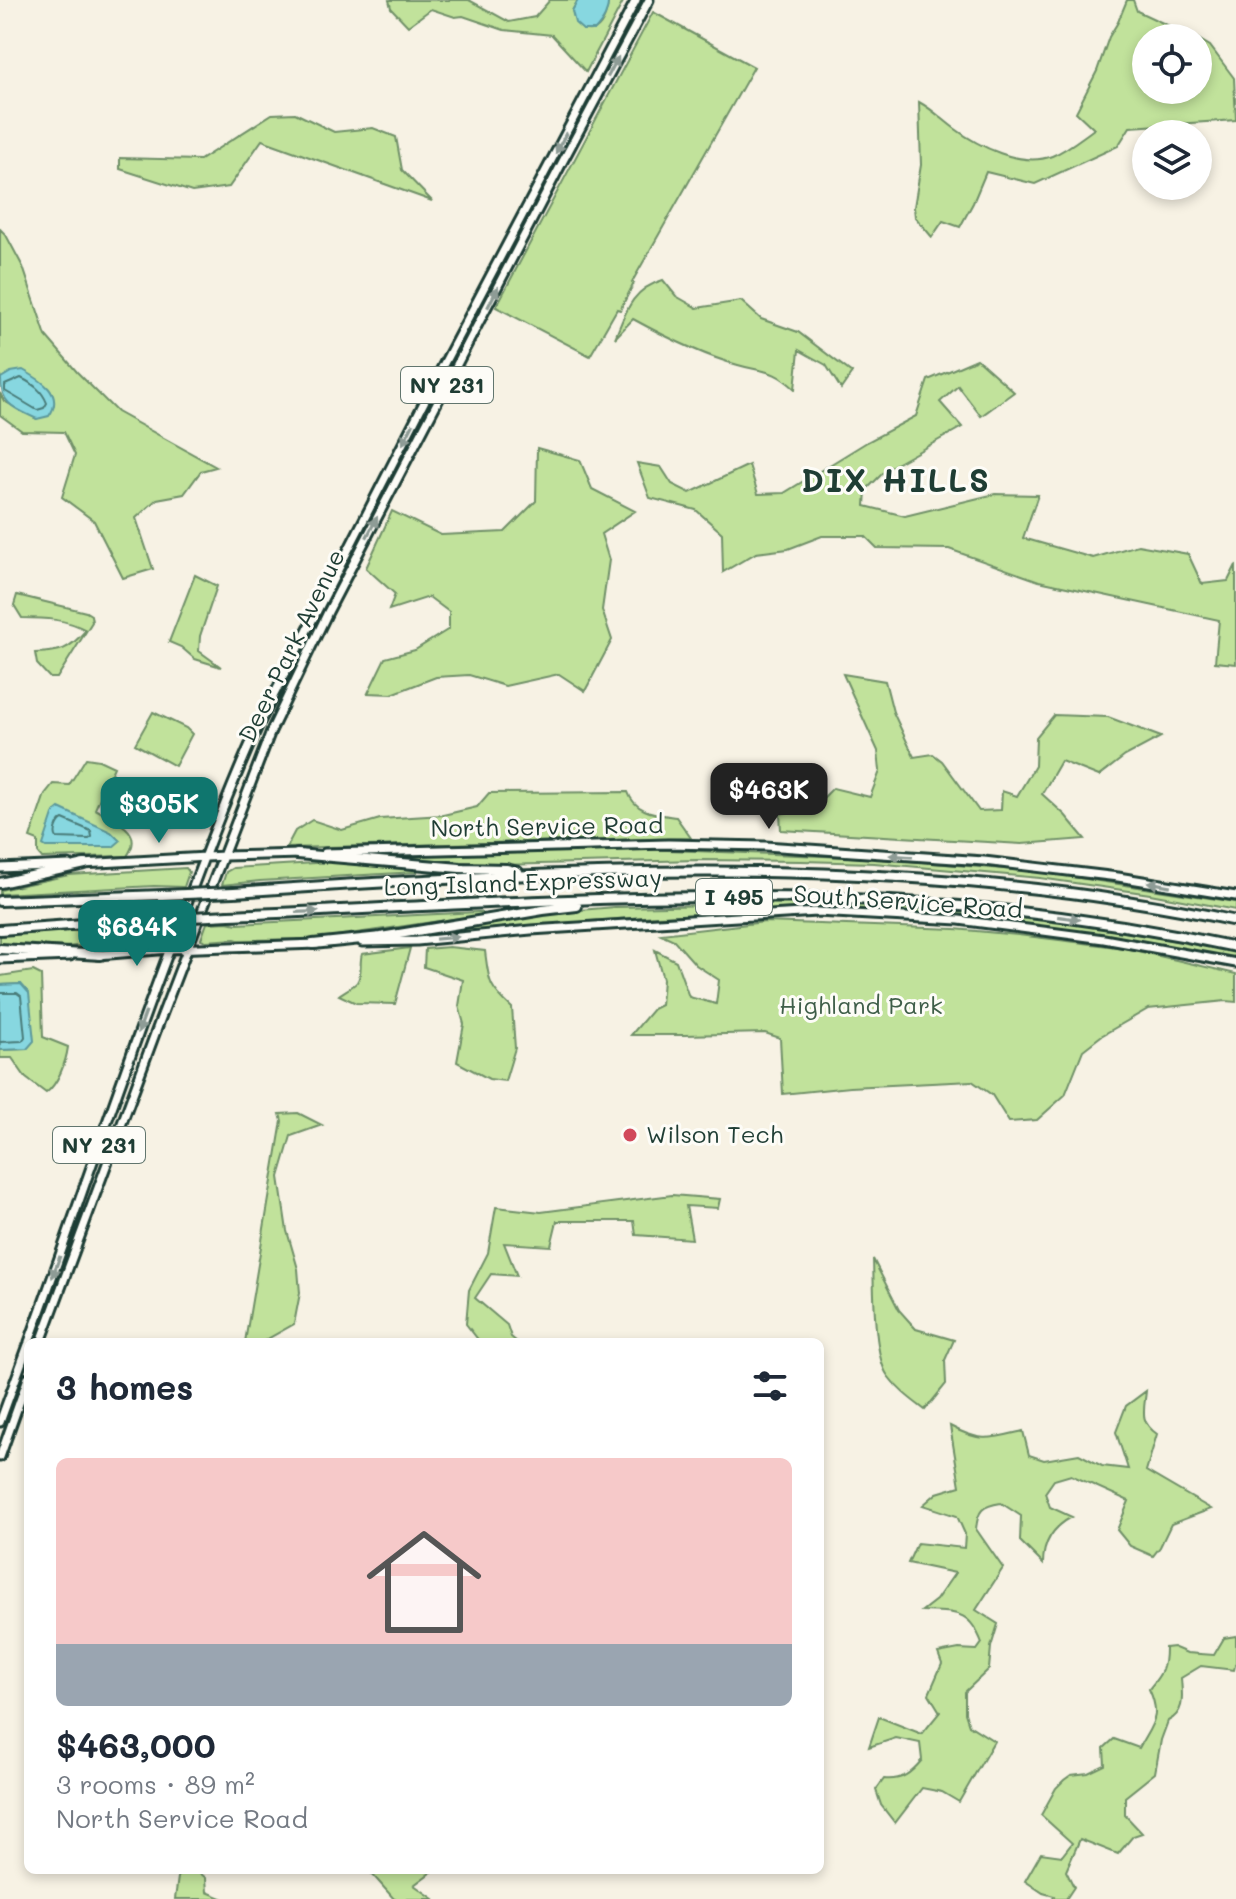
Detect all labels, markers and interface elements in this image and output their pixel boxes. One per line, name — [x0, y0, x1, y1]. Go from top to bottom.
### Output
map controls — [1132, 24, 1212, 200]
button: locate — [1132, 24, 1212, 104]
one-way arrow — [607, 55, 620, 78]
button: layers — [1132, 120, 1212, 200]
one-way arrow — [554, 132, 567, 155]
one-way arrow — [485, 286, 499, 308]
road number: NY 231 — [401, 367, 493, 403]
one-way arrow — [402, 422, 415, 445]
district label: DIX HILLS — [801, 458, 991, 500]
one-way arrow — [366, 516, 379, 539]
street label: Deer Park Avenue — [230, 544, 351, 747]
pin: $463K — [713, 763, 825, 831]
text: $463K — [729, 772, 810, 806]
pin: $305K — [103, 777, 215, 845]
text: $305K — [119, 786, 199, 820]
street label: North Service Road — [430, 808, 664, 843]
one-way arrow — [888, 849, 913, 862]
street label: Long Island Expressway — [383, 861, 663, 902]
street label: South Service Road — [793, 877, 1024, 924]
one-way arrow — [1146, 877, 1171, 889]
road number: I 495 — [696, 879, 772, 915]
pin: $684K — [81, 900, 193, 968]
one-way arrow — [295, 906, 320, 919]
text: $684K — [96, 909, 178, 943]
one-way arrow — [1057, 912, 1082, 925]
one-way arrow — [435, 931, 460, 944]
park label: Highland Park — [779, 989, 943, 1020]
one-way arrow — [135, 1010, 148, 1034]
place label: Wilson Tech — [646, 1118, 783, 1149]
marker: Wilson Tech — [621, 1126, 639, 1144]
road number: NY 231 — [53, 1127, 145, 1163]
one-way arrow — [49, 1255, 62, 1279]
text: 3 homes — [56, 1364, 193, 1409]
icon: filters — [748, 1364, 792, 1408]
icon: home — [352, 1510, 496, 1654]
text: $463,000 — [56, 1722, 216, 1767]
text: 3 rooms · 89 m² — [56, 1767, 255, 1801]
text: North Service Road — [56, 1801, 308, 1835]

